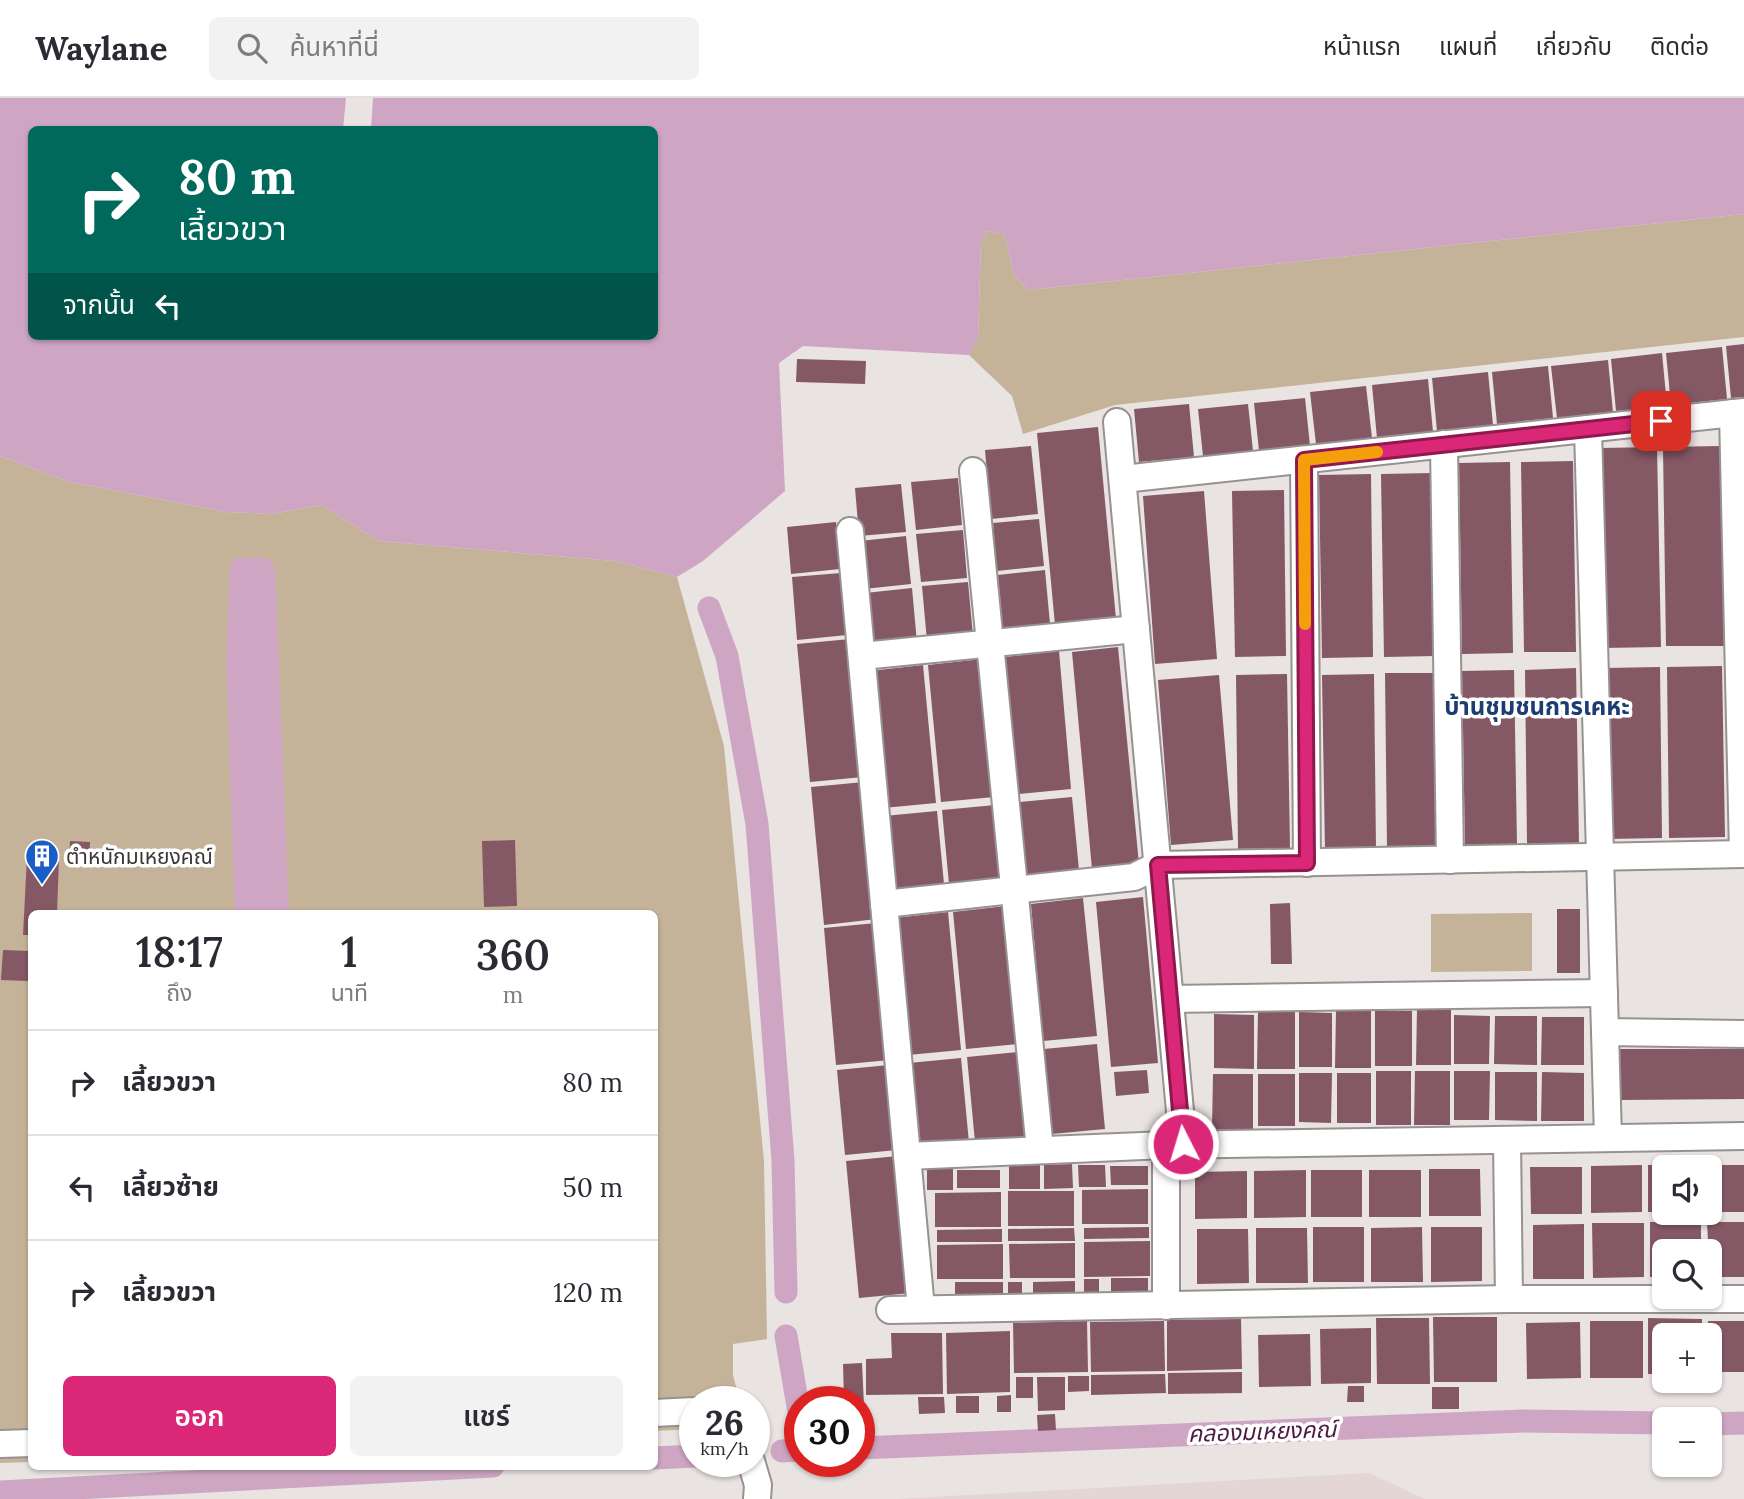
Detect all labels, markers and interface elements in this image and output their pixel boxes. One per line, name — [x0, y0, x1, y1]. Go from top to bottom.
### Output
search box — [209, 17, 699, 80]
text: Waylane — [35, 27, 167, 69]
icon: search — [233, 29, 271, 67]
text: ค้นหาที่นี่ — [289, 30, 379, 63]
text: หน้าแรก — [1323, 31, 1401, 62]
text: แผนที่ — [1439, 31, 1497, 62]
text: เกี่ยวกับ — [1535, 31, 1612, 62]
text: ติดต่อ — [1650, 31, 1709, 62]
text: 80 m — [178, 145, 295, 207]
icon: right — [63, 154, 154, 245]
text: เลี้ยวขวา — [178, 208, 286, 249]
icon: left — [149, 287, 187, 325]
text: จากนั้น — [63, 288, 135, 321]
pin — [1631, 391, 1691, 451]
icon: arrive — [1642, 402, 1680, 440]
district label: บ้านชุมชนการเคหะ — [1444, 691, 1630, 722]
building icon: ตำหนักมเหยงคณ์ — [23, 837, 61, 886]
place label: ตำหนักมเหยงคณ์ — [66, 843, 213, 870]
text: 18:17 — [136, 925, 223, 979]
text: 1 — [341, 925, 358, 979]
text: 360 — [476, 928, 550, 982]
text: ถึง — [166, 978, 192, 1007]
text: นาที — [331, 978, 368, 1007]
text: m — [503, 980, 523, 1009]
icon: right — [63, 1064, 101, 1102]
text: เลี้ยวขวา — [122, 1065, 216, 1098]
text: 80 m — [562, 1066, 623, 1099]
position arrow — [1146, 1107, 1220, 1181]
map controls — [1652, 1155, 1722, 1477]
button: sound — [1652, 1155, 1722, 1225]
icon: left — [63, 1169, 101, 1207]
text: เลี้ยวซ้าย — [122, 1170, 219, 1203]
text: 50 m — [563, 1171, 623, 1204]
button: search — [1652, 1239, 1722, 1309]
icon: right — [63, 1274, 101, 1312]
text: เลี้ยวขวา — [122, 1275, 216, 1308]
text: 120 m — [553, 1276, 623, 1309]
button: + — [1652, 1323, 1722, 1393]
button: ออก — [63, 1376, 336, 1456]
button: แชร์ — [350, 1376, 623, 1456]
speed limit sign: 30 — [784, 1386, 875, 1477]
text: 26 — [705, 1400, 744, 1445]
button: − — [1652, 1407, 1722, 1477]
water label: คลองมเหยงคณ์ — [1187, 1414, 1341, 1448]
text: km/h — [700, 1437, 749, 1460]

